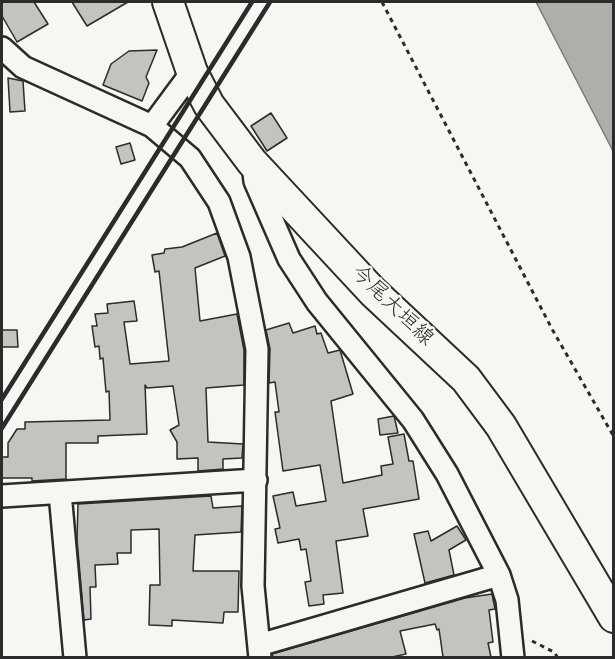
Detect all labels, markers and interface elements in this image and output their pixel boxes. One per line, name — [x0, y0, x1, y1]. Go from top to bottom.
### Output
street label: 今尾大垣線 — [344, 261, 438, 353]

